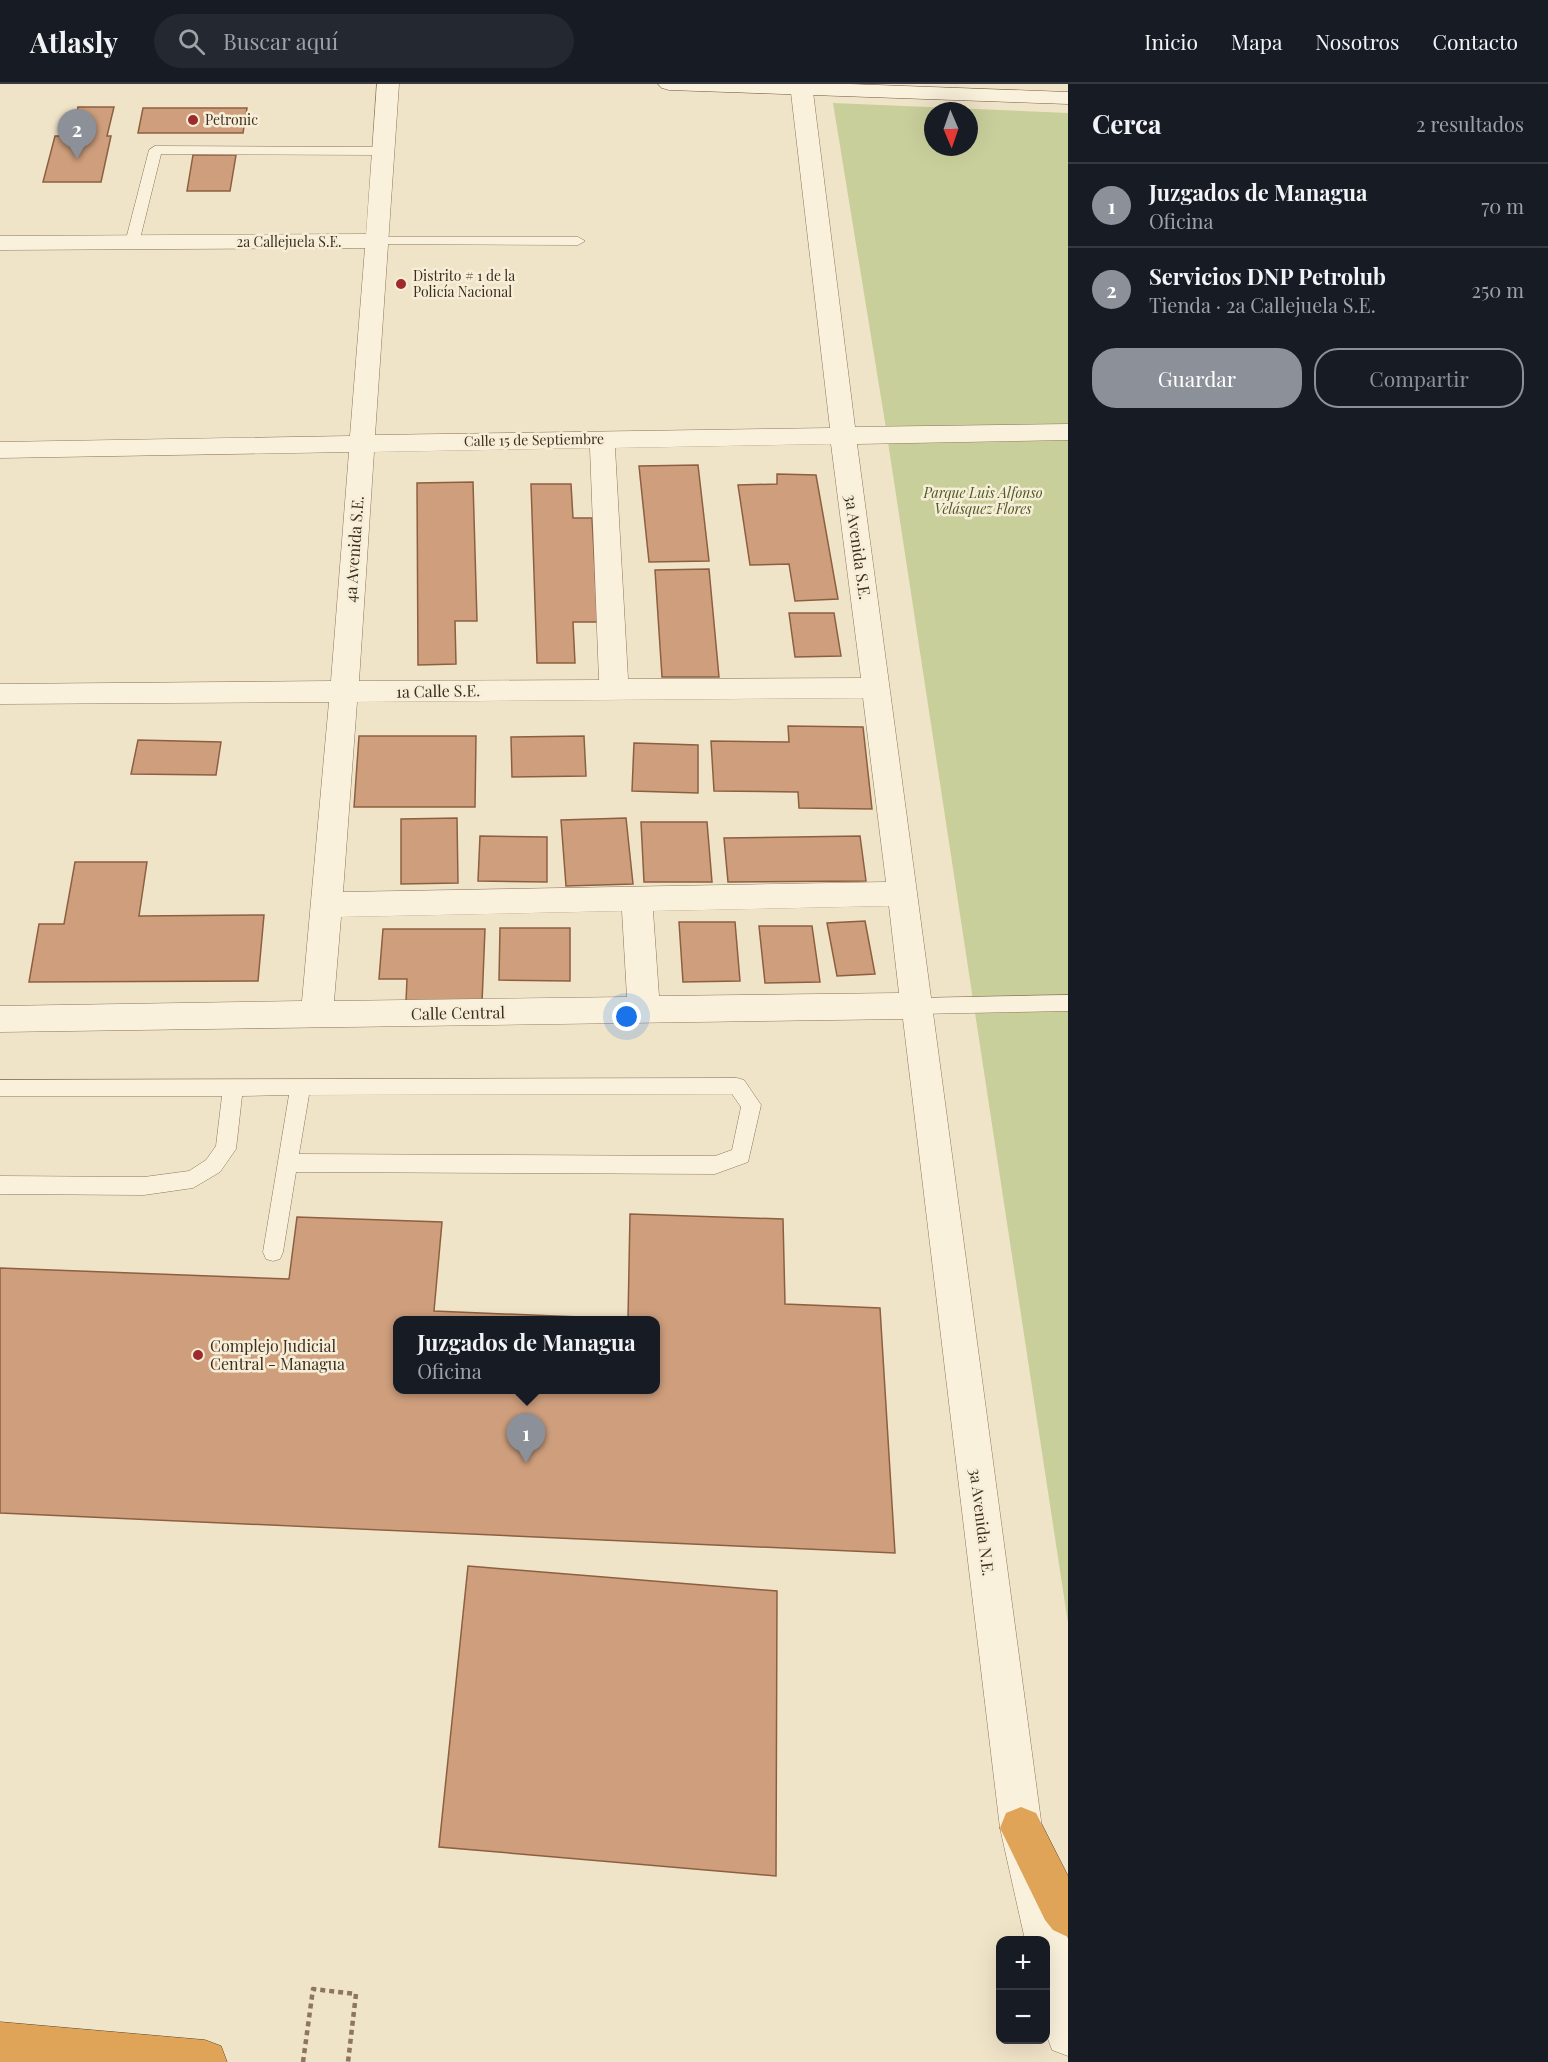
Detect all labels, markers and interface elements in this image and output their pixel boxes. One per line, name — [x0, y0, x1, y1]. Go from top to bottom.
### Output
search box — [154, 14, 574, 68]
text: Atlasly — [30, 23, 118, 60]
icon: search — [175, 25, 208, 58]
text: Buscar aquí — [223, 26, 338, 56]
text: Inicio — [1144, 27, 1198, 55]
text: Mapa — [1231, 27, 1282, 55]
text: Nosotros — [1315, 27, 1399, 55]
text: Contacto — [1432, 27, 1518, 55]
north arrow — [924, 102, 978, 156]
text: Cerca — [1092, 106, 1161, 141]
pin: 2 — [58, 110, 97, 159]
place label: Petronic — [205, 110, 258, 129]
text: 2 resultados — [1416, 110, 1524, 137]
marker: Petronic — [186, 113, 200, 127]
text: Juzgados de Managua — [1149, 177, 1368, 207]
text: 1 — [1108, 192, 1115, 219]
text: 70 m — [1481, 192, 1524, 219]
text: Oficina — [1149, 207, 1214, 234]
street label: 2a Callejuela S.E. — [237, 232, 341, 251]
text: Servicios DNP Petrolub — [1149, 261, 1386, 291]
place label: Distrito # 1 de la Policía Nacional — [413, 266, 515, 301]
text: 2 — [1106, 276, 1117, 303]
text: 250 m — [1471, 276, 1524, 303]
marker: Distrito # 1 de la Policía Nacional — [394, 277, 408, 291]
text: Tienda · 2a Callejuela S.E. — [1149, 291, 1376, 318]
button: Guardar — [1092, 348, 1302, 408]
button: Compartir — [1314, 348, 1524, 408]
street label: Calle 15 de Septiembre — [464, 429, 604, 450]
park label: Parque Luis Alfonso Velásquez Flores — [922, 483, 1043, 518]
street label: 3a Avenida S.E. — [841, 493, 876, 601]
street label: 4a Avenida S.E. — [339, 495, 368, 603]
street label: 1a Calle S.E. — [396, 679, 480, 702]
street label: Calle Central — [411, 1001, 506, 1024]
your location — [612, 1002, 641, 1031]
popup — [393, 1316, 660, 1394]
text: Juzgados de Managua — [417, 1327, 636, 1357]
place label: Complejo Judicial Central - Managua — [210, 1335, 345, 1374]
marker: Complejo Judicial Central - Managua — [191, 1348, 205, 1362]
text: Oficina — [417, 1357, 482, 1384]
pin: 1 — [506, 1414, 546, 1463]
street label: 3a Avenida N.E. — [965, 1467, 1000, 1577]
map controls — [996, 1936, 1050, 2044]
button: + — [996, 1936, 1050, 1990]
button: − — [996, 1990, 1050, 2044]

